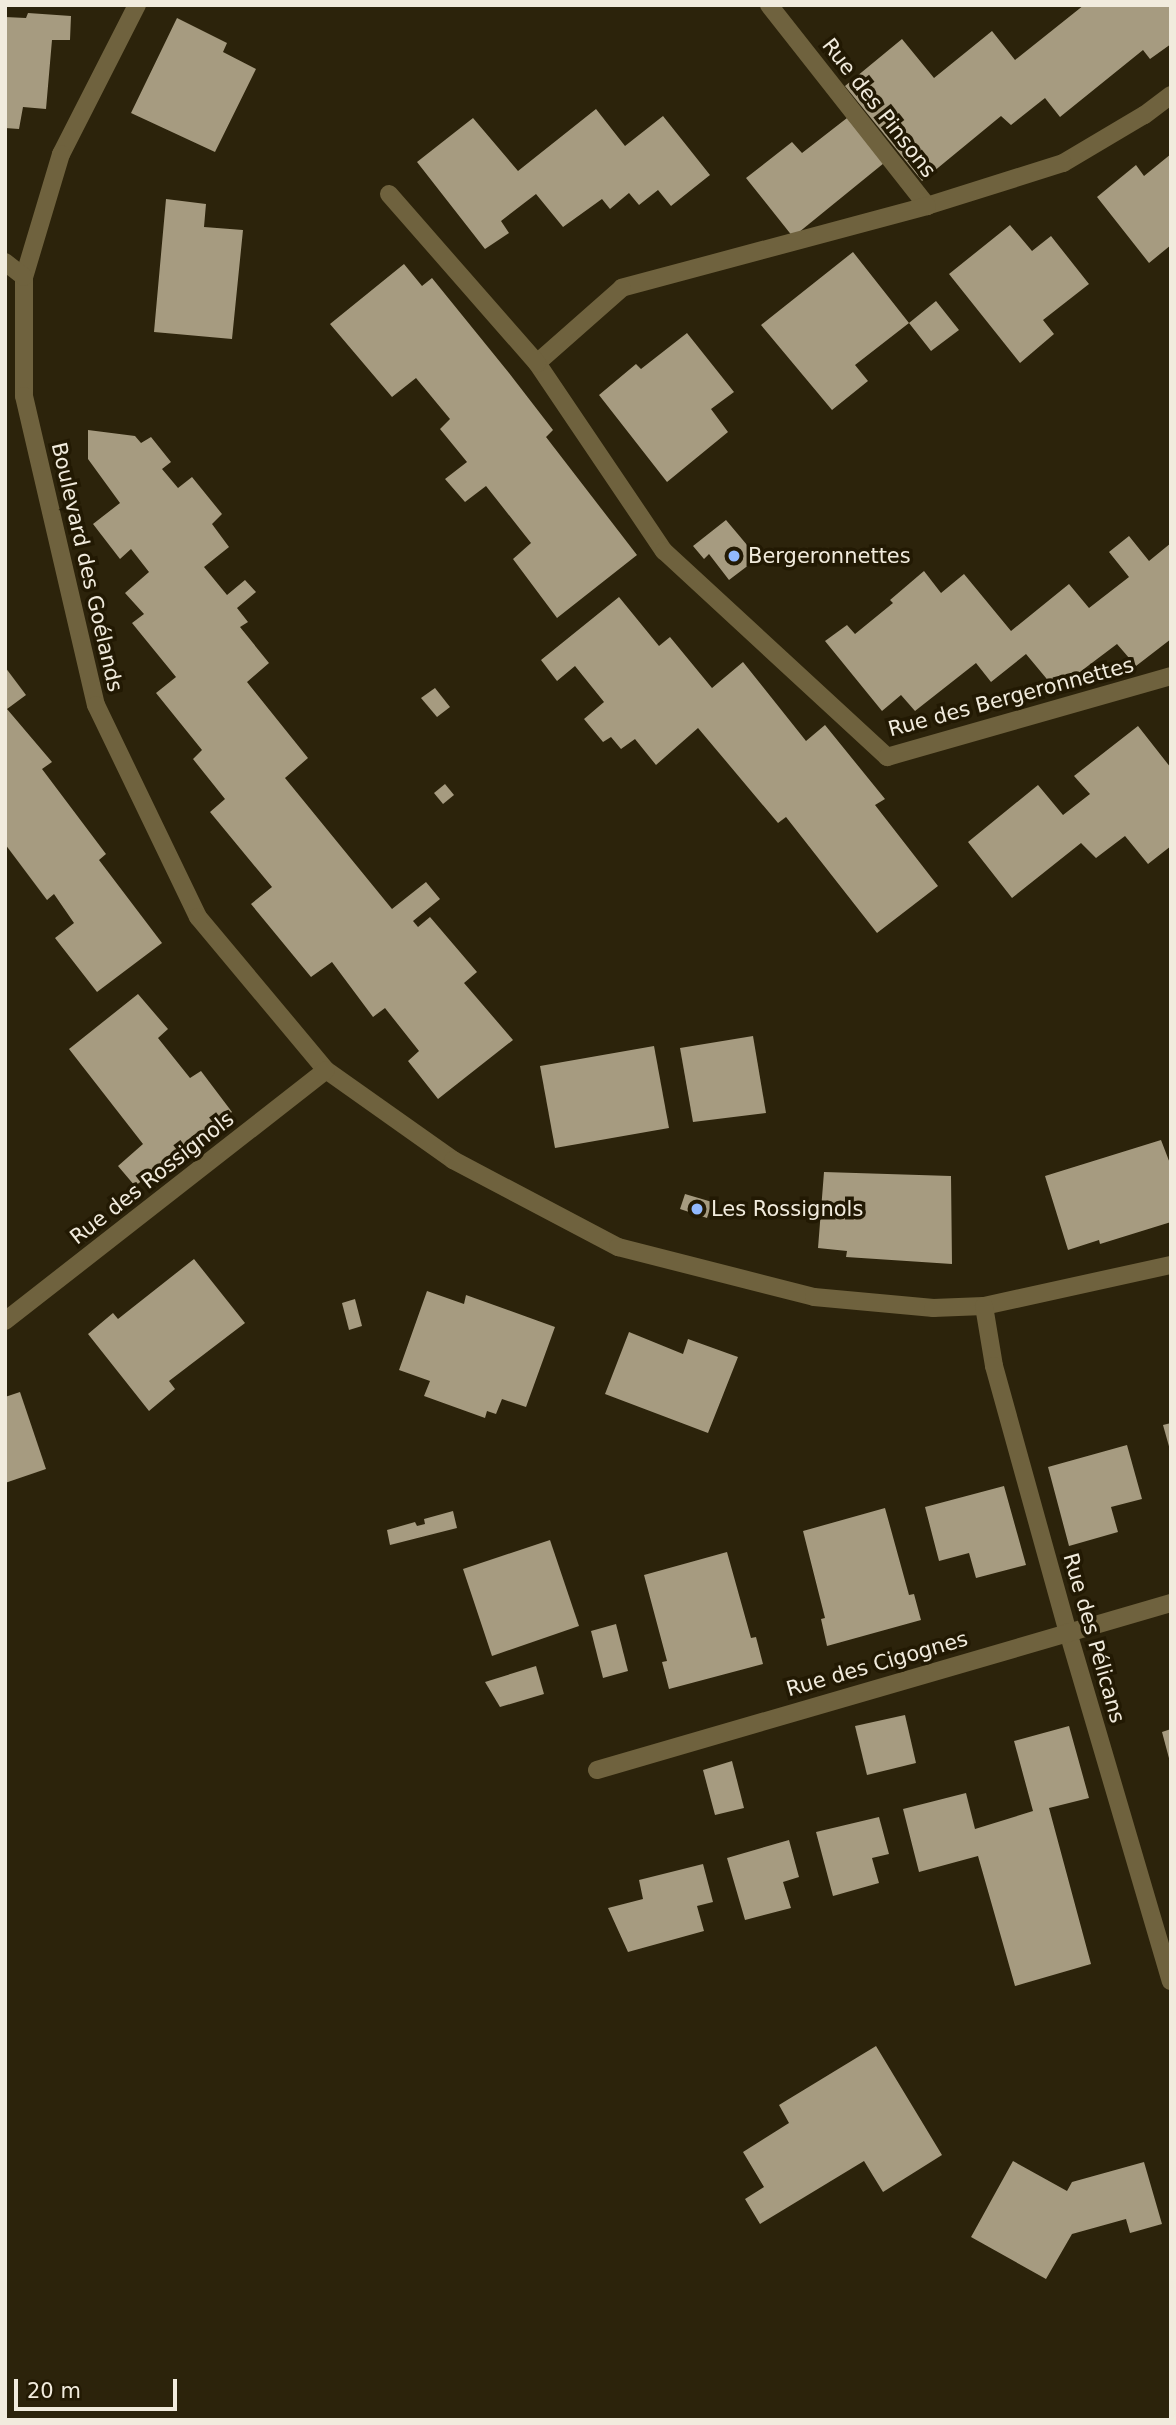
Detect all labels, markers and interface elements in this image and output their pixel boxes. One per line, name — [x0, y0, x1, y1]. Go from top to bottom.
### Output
street label: Rue des Pinsons — [817, 33, 941, 183]
street label: Boulevard des Goélands — [46, 440, 128, 694]
place label: Bergeronnettes — [748, 543, 911, 569]
marker: Bergeronnettes — [726, 548, 742, 564]
street label: Rue des Bergeronnettes — [885, 652, 1137, 742]
street label: Rue des Rossignols — [65, 1106, 239, 1250]
place label: Les Rossignols — [711, 1196, 863, 1222]
marker: Les Rossignols — [689, 1201, 705, 1217]
street label: Rue des Pélicans — [1058, 1550, 1130, 1726]
street label: Rue des Cigognes — [783, 1626, 971, 1702]
scale bar — [18, 2366, 180, 2410]
text: 20 m — [27, 2379, 81, 2403]

